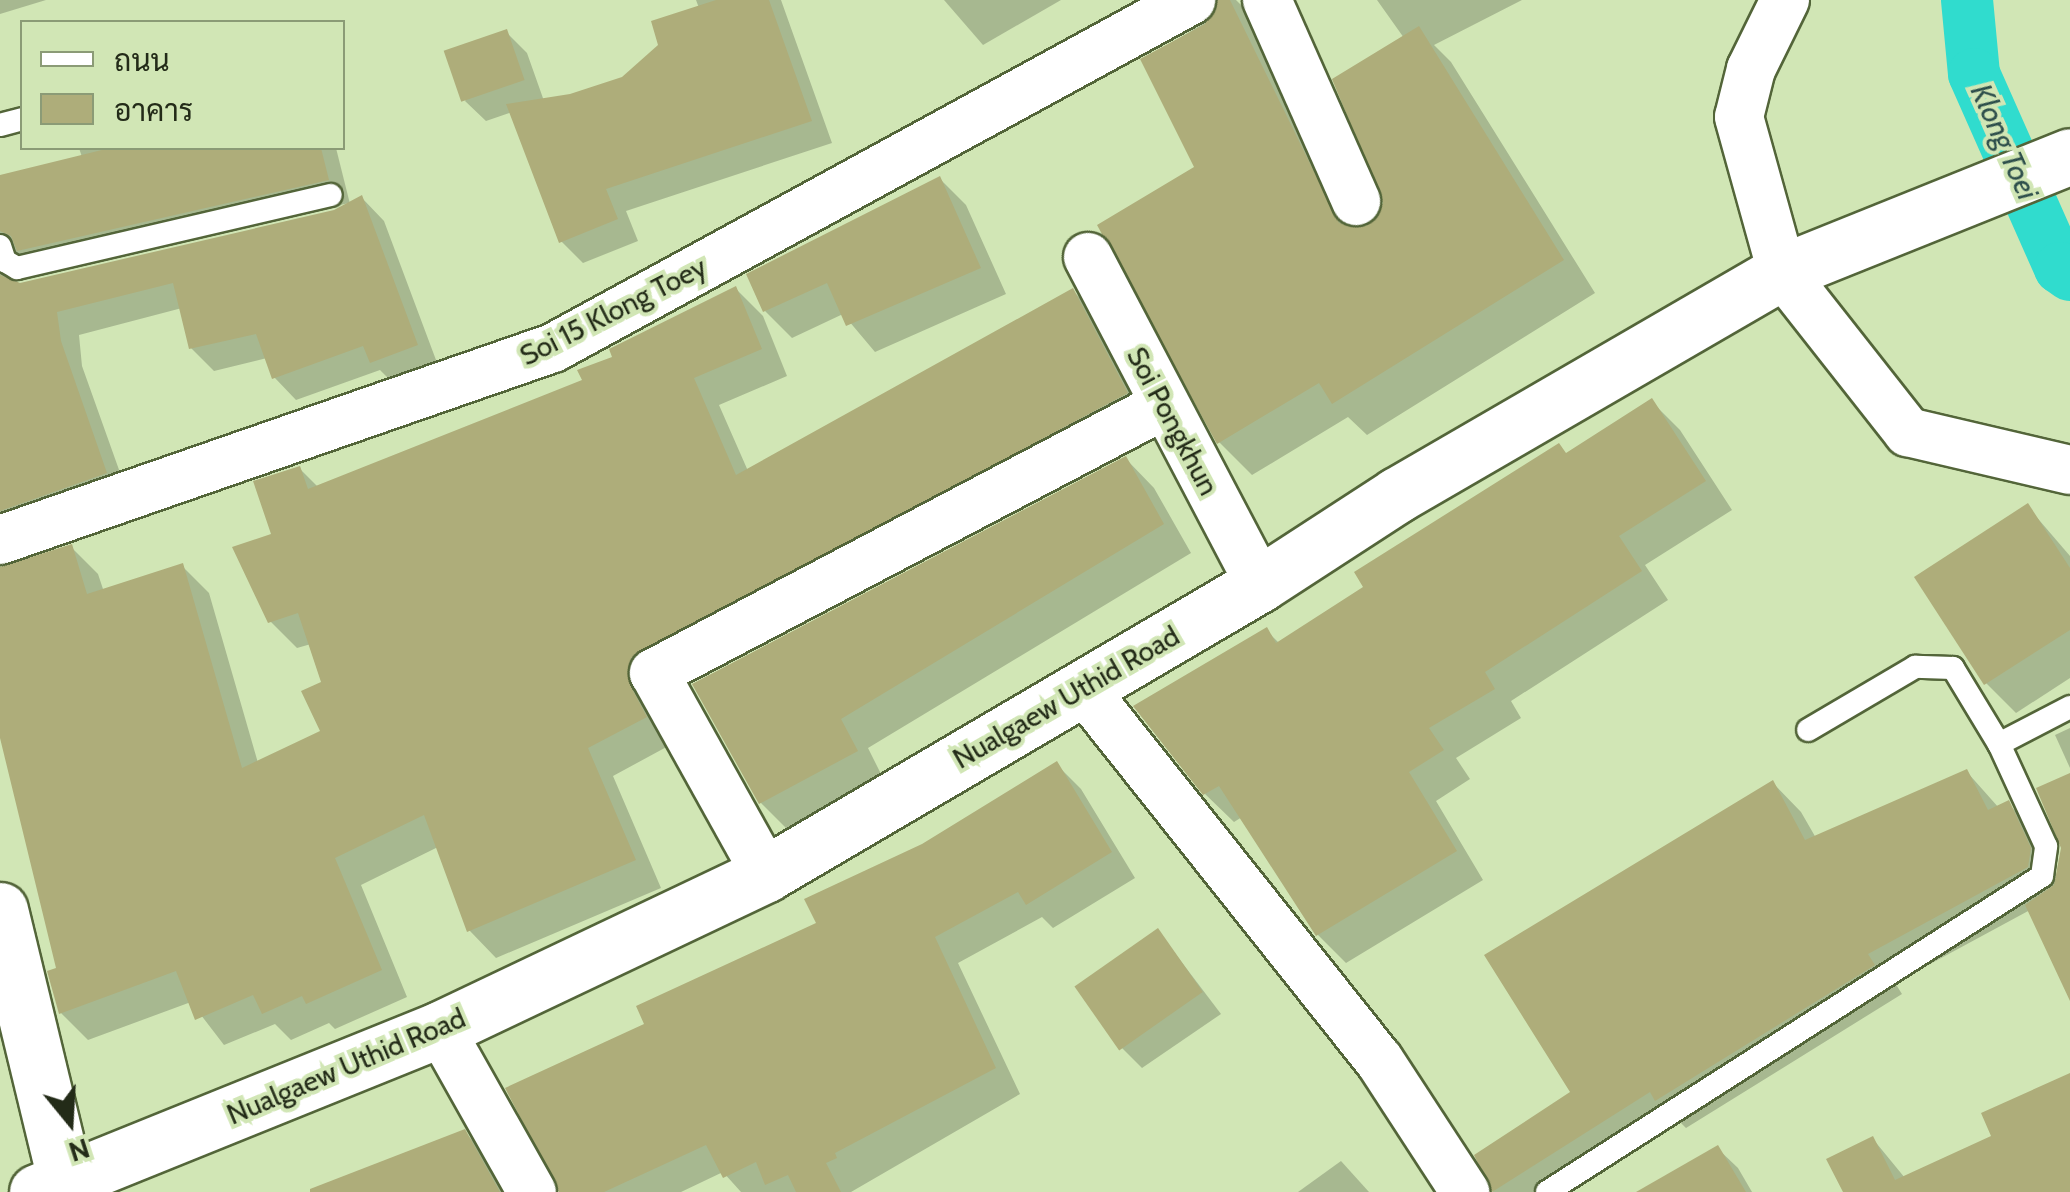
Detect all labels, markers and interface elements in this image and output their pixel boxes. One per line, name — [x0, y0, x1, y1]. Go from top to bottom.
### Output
legend — [20, 20, 345, 150]
text: ถนน — [114, 42, 170, 79]
water label: Klong Toei — [1963, 79, 2045, 205]
text: อาคาร — [114, 92, 193, 129]
street label: Soi 15 Klong Toey — [514, 250, 712, 372]
street label: Soi Pongkhun — [1120, 341, 1226, 501]
street label: Nualgaew Uthid Road — [947, 619, 1185, 775]
street label: Nualgaew Uthid Road — [222, 1001, 470, 1131]
north arrow — [20, 1072, 120, 1172]
text: N — [65, 1131, 94, 1170]

